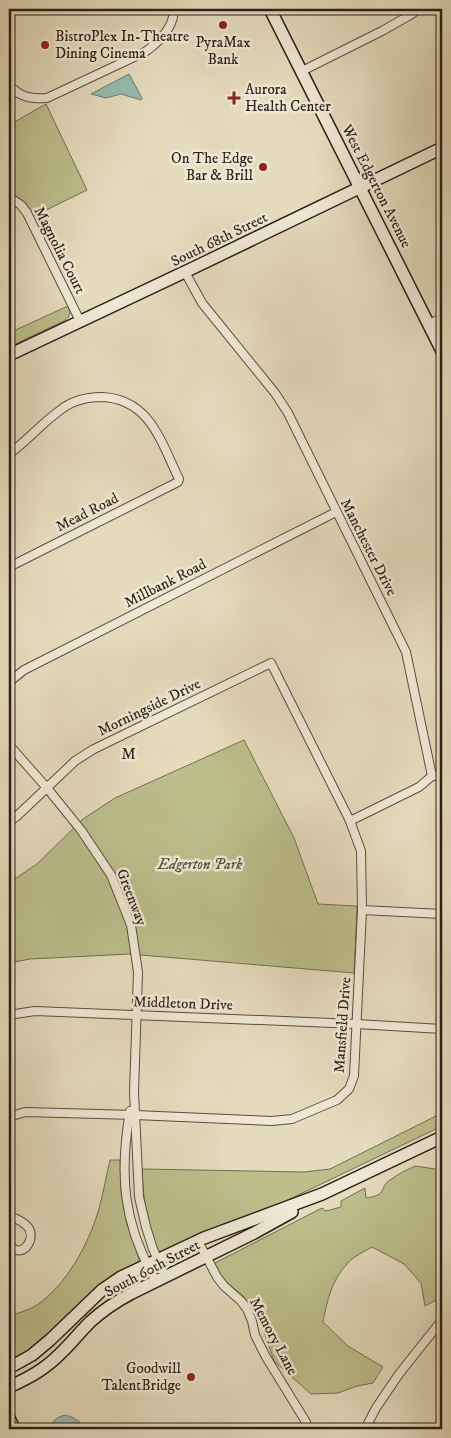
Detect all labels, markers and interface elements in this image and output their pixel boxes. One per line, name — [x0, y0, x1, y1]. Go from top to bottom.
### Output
marker: PyraMax Bank — [217, 19, 229, 31]
place label: BistroPlex In-Theatre Dining Cinema — [55, 27, 189, 63]
place label: PyraMax Bank — [195, 33, 251, 69]
marker: BistroPlex In-Theatre Dining Cinema — [39, 39, 51, 51]
place label: Aurora Health Center — [245, 80, 331, 116]
marker: Aurora Health Center — [227, 91, 241, 105]
street label: West Edgerton Avenue — [337, 120, 416, 251]
place label: On The Edge Bar & Brill — [171, 149, 253, 185]
marker: On The Edge Bar & Brill — [257, 161, 269, 173]
street label: Magnolia Court — [29, 203, 90, 297]
street label: South 68th Street — [168, 208, 271, 271]
street label: Mead Road — [53, 488, 122, 536]
street label: Manchester Drive — [336, 495, 401, 599]
street label: Millbank Road — [121, 554, 210, 612]
street label: Morningside Drive — [95, 674, 204, 741]
district label: M — [121, 744, 137, 764]
park label: Edgerton Park — [157, 855, 243, 874]
street label: Greenway — [112, 866, 151, 929]
street label: Mansfield Drive — [330, 976, 355, 1074]
street label: Middleton Drive — [133, 992, 233, 1015]
street label: South 60th Street — [101, 1235, 203, 1302]
street label: Memory Lane — [245, 1294, 302, 1378]
place label: Goodwill TalentBridge — [102, 1359, 181, 1395]
marker: Goodwill TalentBridge — [185, 1371, 197, 1383]

